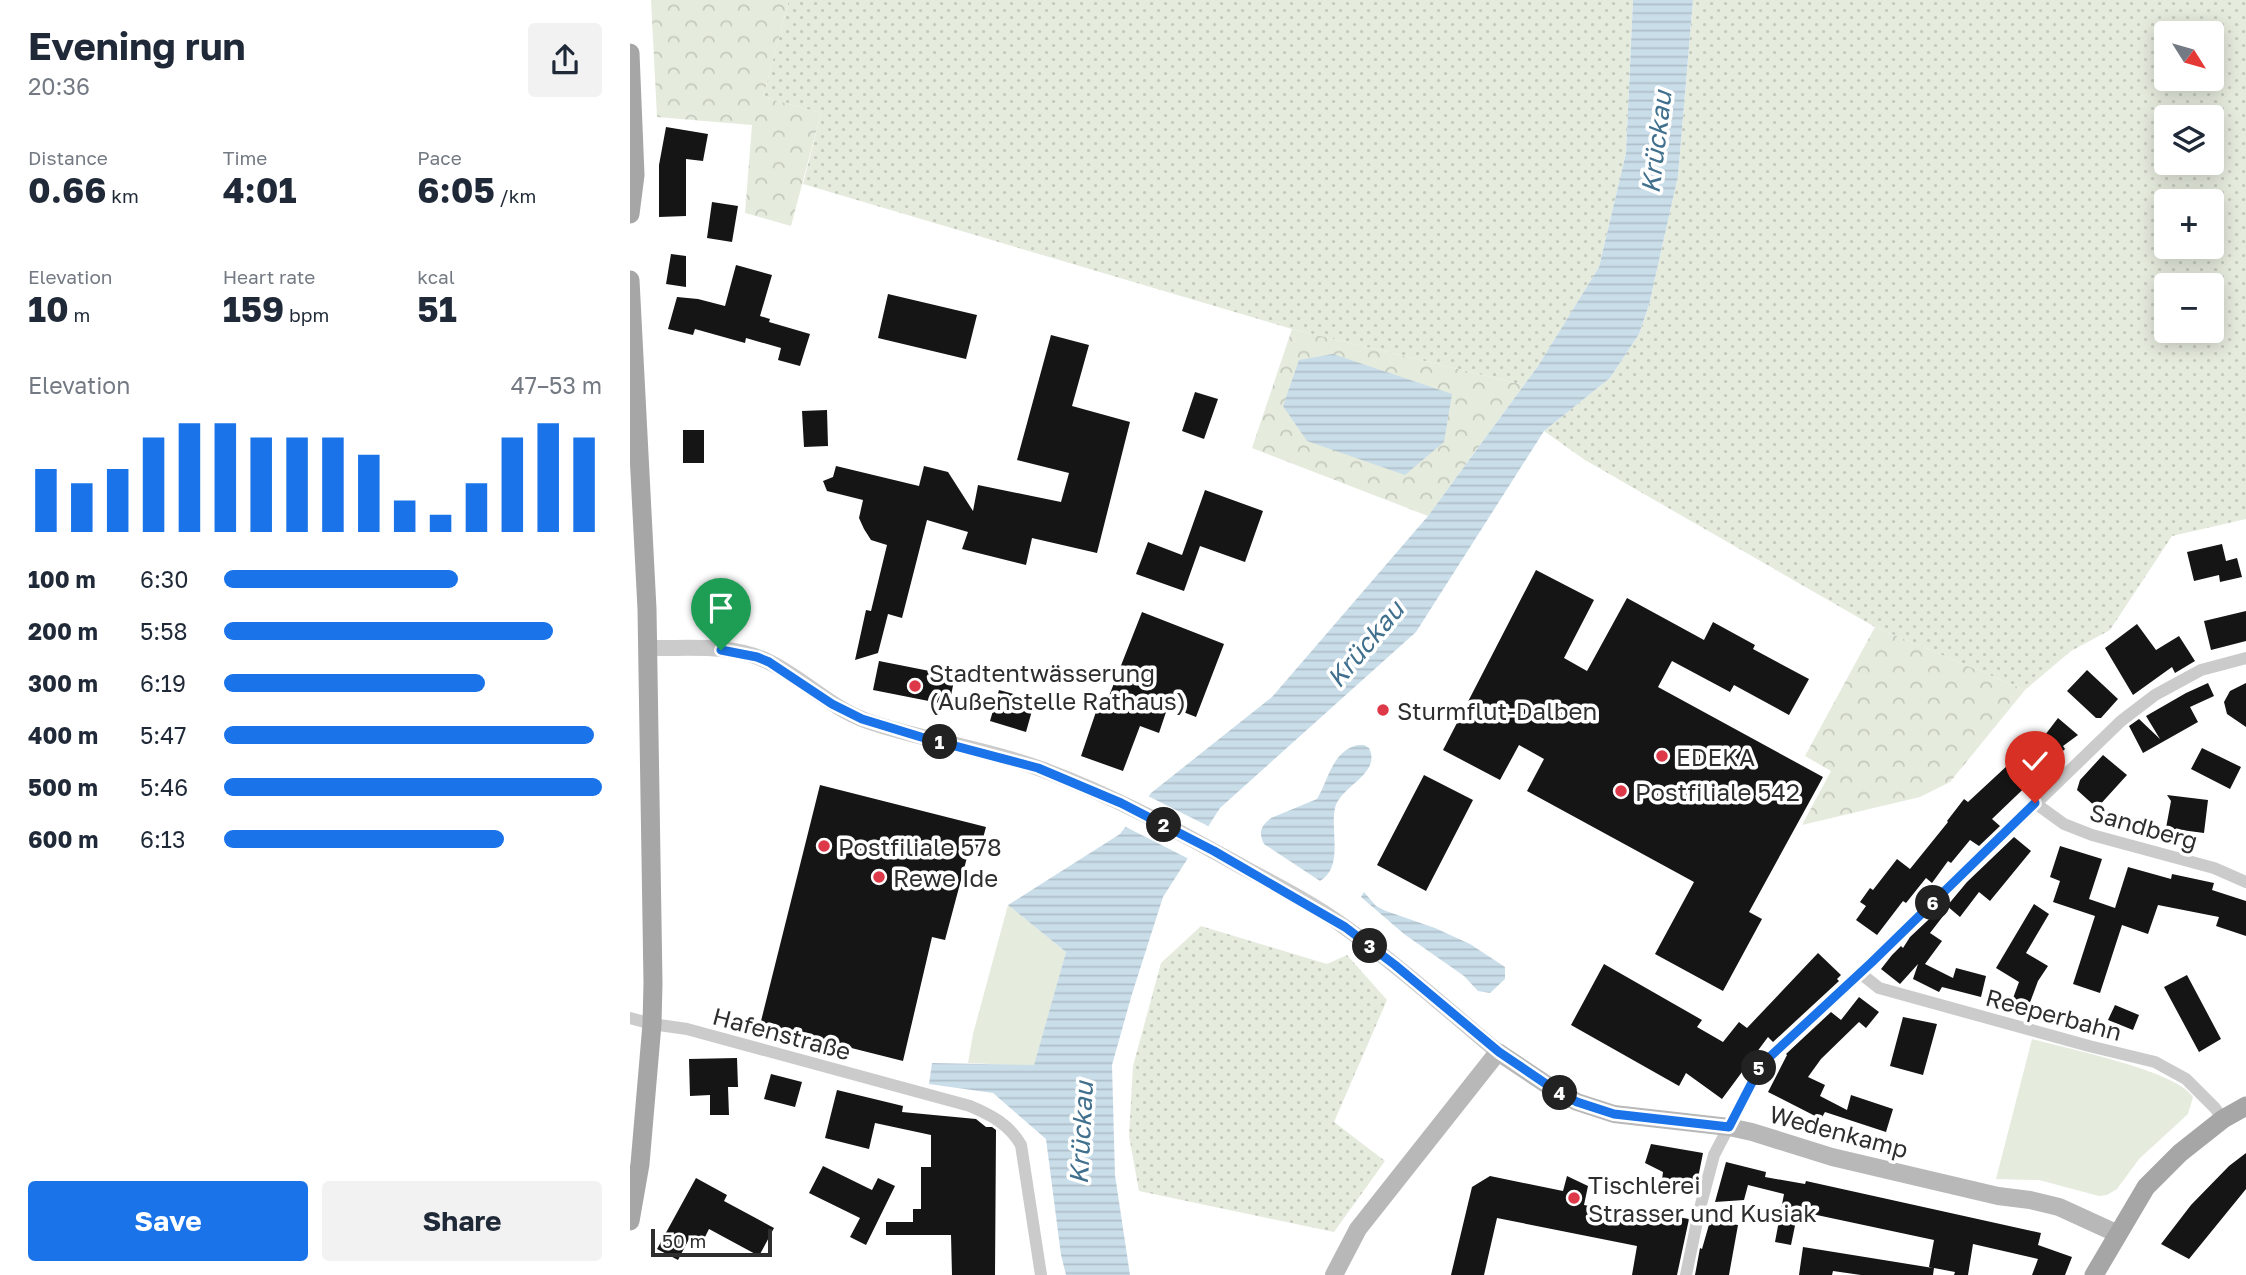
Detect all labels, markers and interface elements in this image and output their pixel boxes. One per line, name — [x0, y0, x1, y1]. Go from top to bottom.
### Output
north arrow — [2154, 21, 2224, 91]
map controls — [2154, 21, 2224, 343]
text: Evening run — [28, 23, 246, 68]
button: share — [528, 23, 602, 97]
text: 20:36 — [28, 72, 90, 100]
water label: Krückau — [1634, 87, 1678, 195]
button: layers — [2154, 105, 2224, 175]
text: Distance — [28, 146, 108, 169]
text: Time — [223, 146, 267, 169]
text: Pace — [417, 146, 462, 169]
text: 0.66 — [28, 169, 106, 211]
text: 4:01 — [223, 169, 297, 211]
text: 6:05 — [417, 169, 495, 211]
text: km — [106, 184, 139, 207]
text: /km — [495, 184, 536, 207]
button: + — [2154, 189, 2224, 259]
text: Elevation — [28, 265, 113, 288]
text: Heart rate — [223, 265, 315, 288]
text: kcal — [417, 265, 455, 288]
button: − — [2154, 273, 2224, 343]
text: 10 — [28, 288, 69, 330]
text: 159 — [223, 288, 284, 330]
text: 51 — [417, 288, 457, 330]
text: m — [69, 303, 90, 326]
text: bpm — [284, 303, 329, 326]
text: Elevation — [28, 371, 130, 399]
text: 47–53 m — [511, 371, 602, 399]
text: 100 m — [28, 565, 96, 593]
text: 6:30 — [140, 565, 189, 593]
pin — [691, 578, 751, 650]
icon: arrive — [702, 589, 740, 627]
water label: Krückau — [1320, 593, 1411, 693]
text: 200 m — [28, 617, 98, 645]
text: 5:58 — [140, 617, 188, 645]
place label: Stadtentwässerung (Außenstelle Rathaus) — [929, 658, 1186, 715]
text: 300 m — [28, 669, 98, 697]
text: 6:19 — [140, 669, 186, 697]
marker: Stadtentwässerung (Außenstelle Rathaus) — [907, 678, 923, 694]
place label: Sturmflut-Dalben — [1397, 696, 1597, 725]
marker: Sturmflut-Dalben — [1375, 702, 1391, 718]
text: 400 m — [28, 721, 98, 749]
text: 5:47 — [140, 721, 186, 749]
pin: 1 — [922, 724, 958, 760]
text: 1 — [935, 730, 944, 753]
pin — [2005, 731, 2065, 803]
place label: EDEKA — [1676, 742, 1755, 771]
icon: check — [2016, 742, 2054, 780]
marker: EDEKA — [1654, 748, 1670, 764]
text: 500 m — [28, 773, 98, 801]
text: 5:46 — [140, 773, 188, 801]
place label: Postfiliale 542 — [1635, 777, 1800, 806]
marker: Postfiliale 542 — [1613, 783, 1629, 799]
street label: Sandberg — [2087, 797, 2201, 855]
pin: 2 — [1146, 808, 1182, 842]
text: 2 — [1158, 813, 1169, 836]
text: 600 m — [28, 825, 98, 853]
text: 6:13 — [140, 825, 185, 853]
place label: Postfiliale 578 — [838, 832, 1002, 861]
marker: Postfiliale 578 — [816, 838, 832, 854]
place label: Rewe Ide — [893, 863, 998, 892]
marker: Rewe Ide — [871, 869, 887, 885]
pin: 6 — [1916, 886, 1950, 920]
text: 6 — [1926, 891, 1939, 914]
pin: 3 — [1352, 928, 1388, 964]
text: 3 — [1364, 934, 1375, 957]
street label: Reeperbahn — [1983, 982, 2125, 1046]
street label: Hafenstraße — [710, 1001, 854, 1065]
pin: 5 — [1742, 1050, 1776, 1086]
text: 5 — [1753, 1056, 1764, 1079]
pin: 4 — [1542, 1076, 1578, 1110]
water label: Krückau — [1063, 1079, 1099, 1185]
text: 4 — [1554, 1081, 1565, 1104]
street label: Wedenkamp — [1767, 1099, 1911, 1163]
place label: Tischlerei Strasser und Kusiak — [1588, 1170, 1817, 1227]
button: Save — [28, 1181, 308, 1261]
button: Share — [322, 1181, 602, 1261]
marker: Tischlerei Strasser und Kusiak — [1566, 1190, 1582, 1206]
scale bar — [651, 1226, 772, 1258]
text: 50 m — [662, 1229, 706, 1252]

